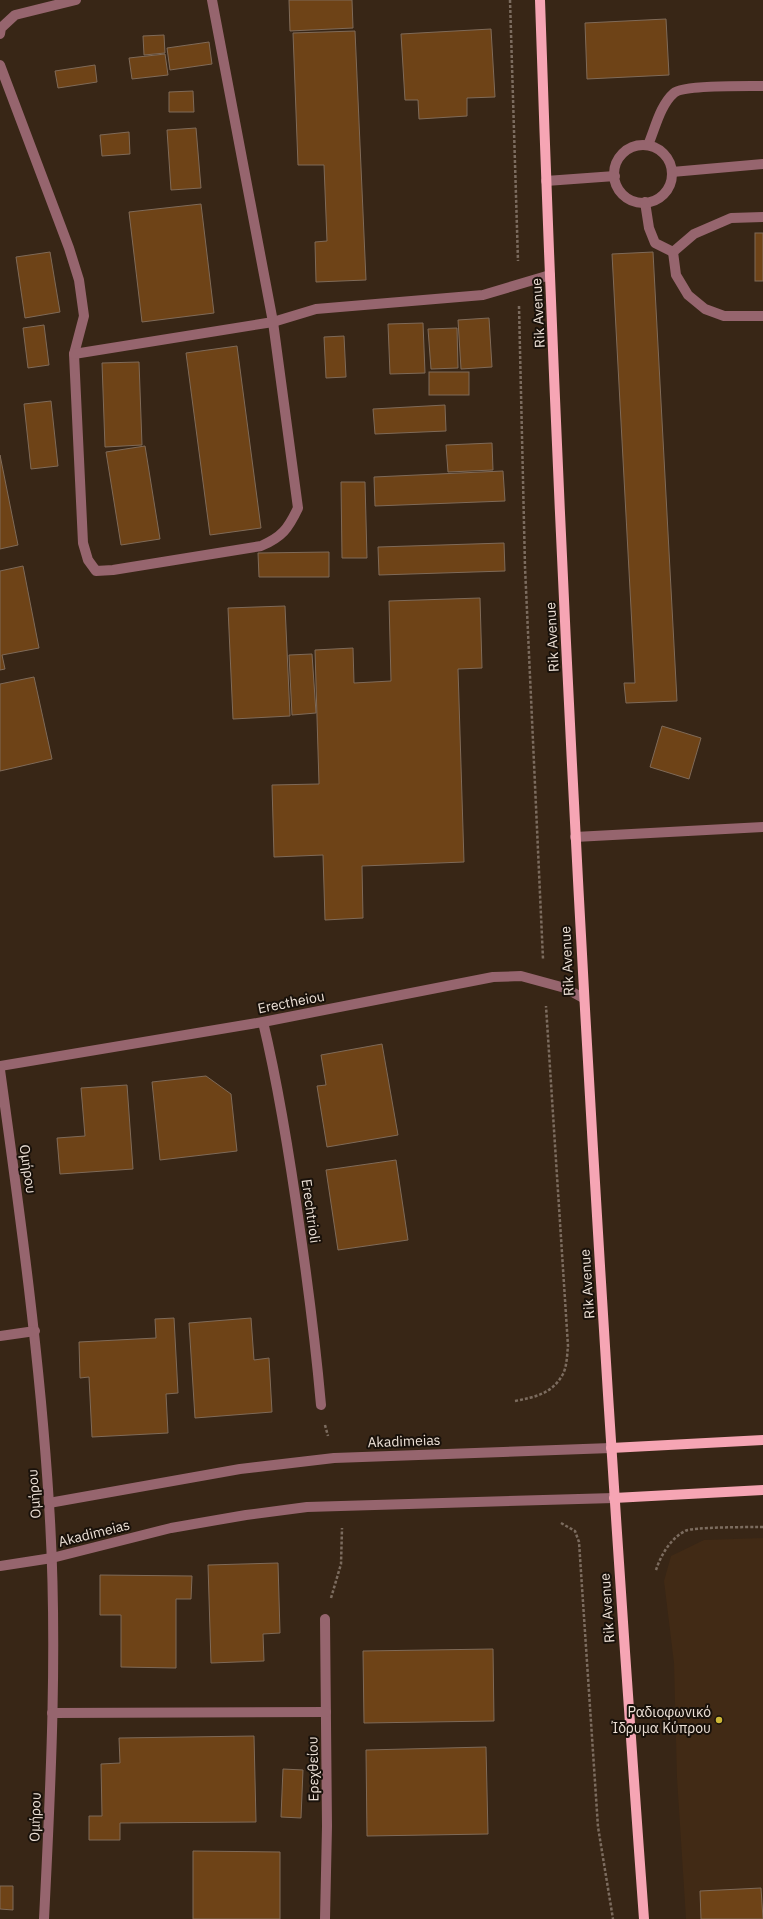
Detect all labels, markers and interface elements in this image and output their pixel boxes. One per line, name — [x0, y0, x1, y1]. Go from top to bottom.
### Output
street label: Rik Avenue — [527, 277, 549, 348]
street label: Rik Avenue — [541, 601, 563, 672]
street label: Rik Avenue — [556, 925, 578, 996]
street label: Erectheiou — [256, 987, 326, 1017]
street label: Ομήρου — [16, 1143, 40, 1195]
street label: Erechtrioli — [298, 1178, 324, 1244]
street label: Rik Avenue — [576, 1248, 598, 1319]
street label: Akadimeias — [367, 1431, 441, 1451]
street label: Ομήρου — [23, 1469, 45, 1519]
street label: Akadimeias — [56, 1515, 132, 1551]
street label: Rik Avenue — [596, 1572, 618, 1643]
place label: Ραδιοφωνικό Ίδρυμα Κύπρου — [611, 1703, 711, 1737]
marker: Ραδιοφωνικό Ίδρυμα Κύπρου — [714, 1715, 724, 1725]
street label: Ερεχθείου — [303, 1736, 323, 1802]
street label: Ομήρου — [25, 1792, 45, 1842]

